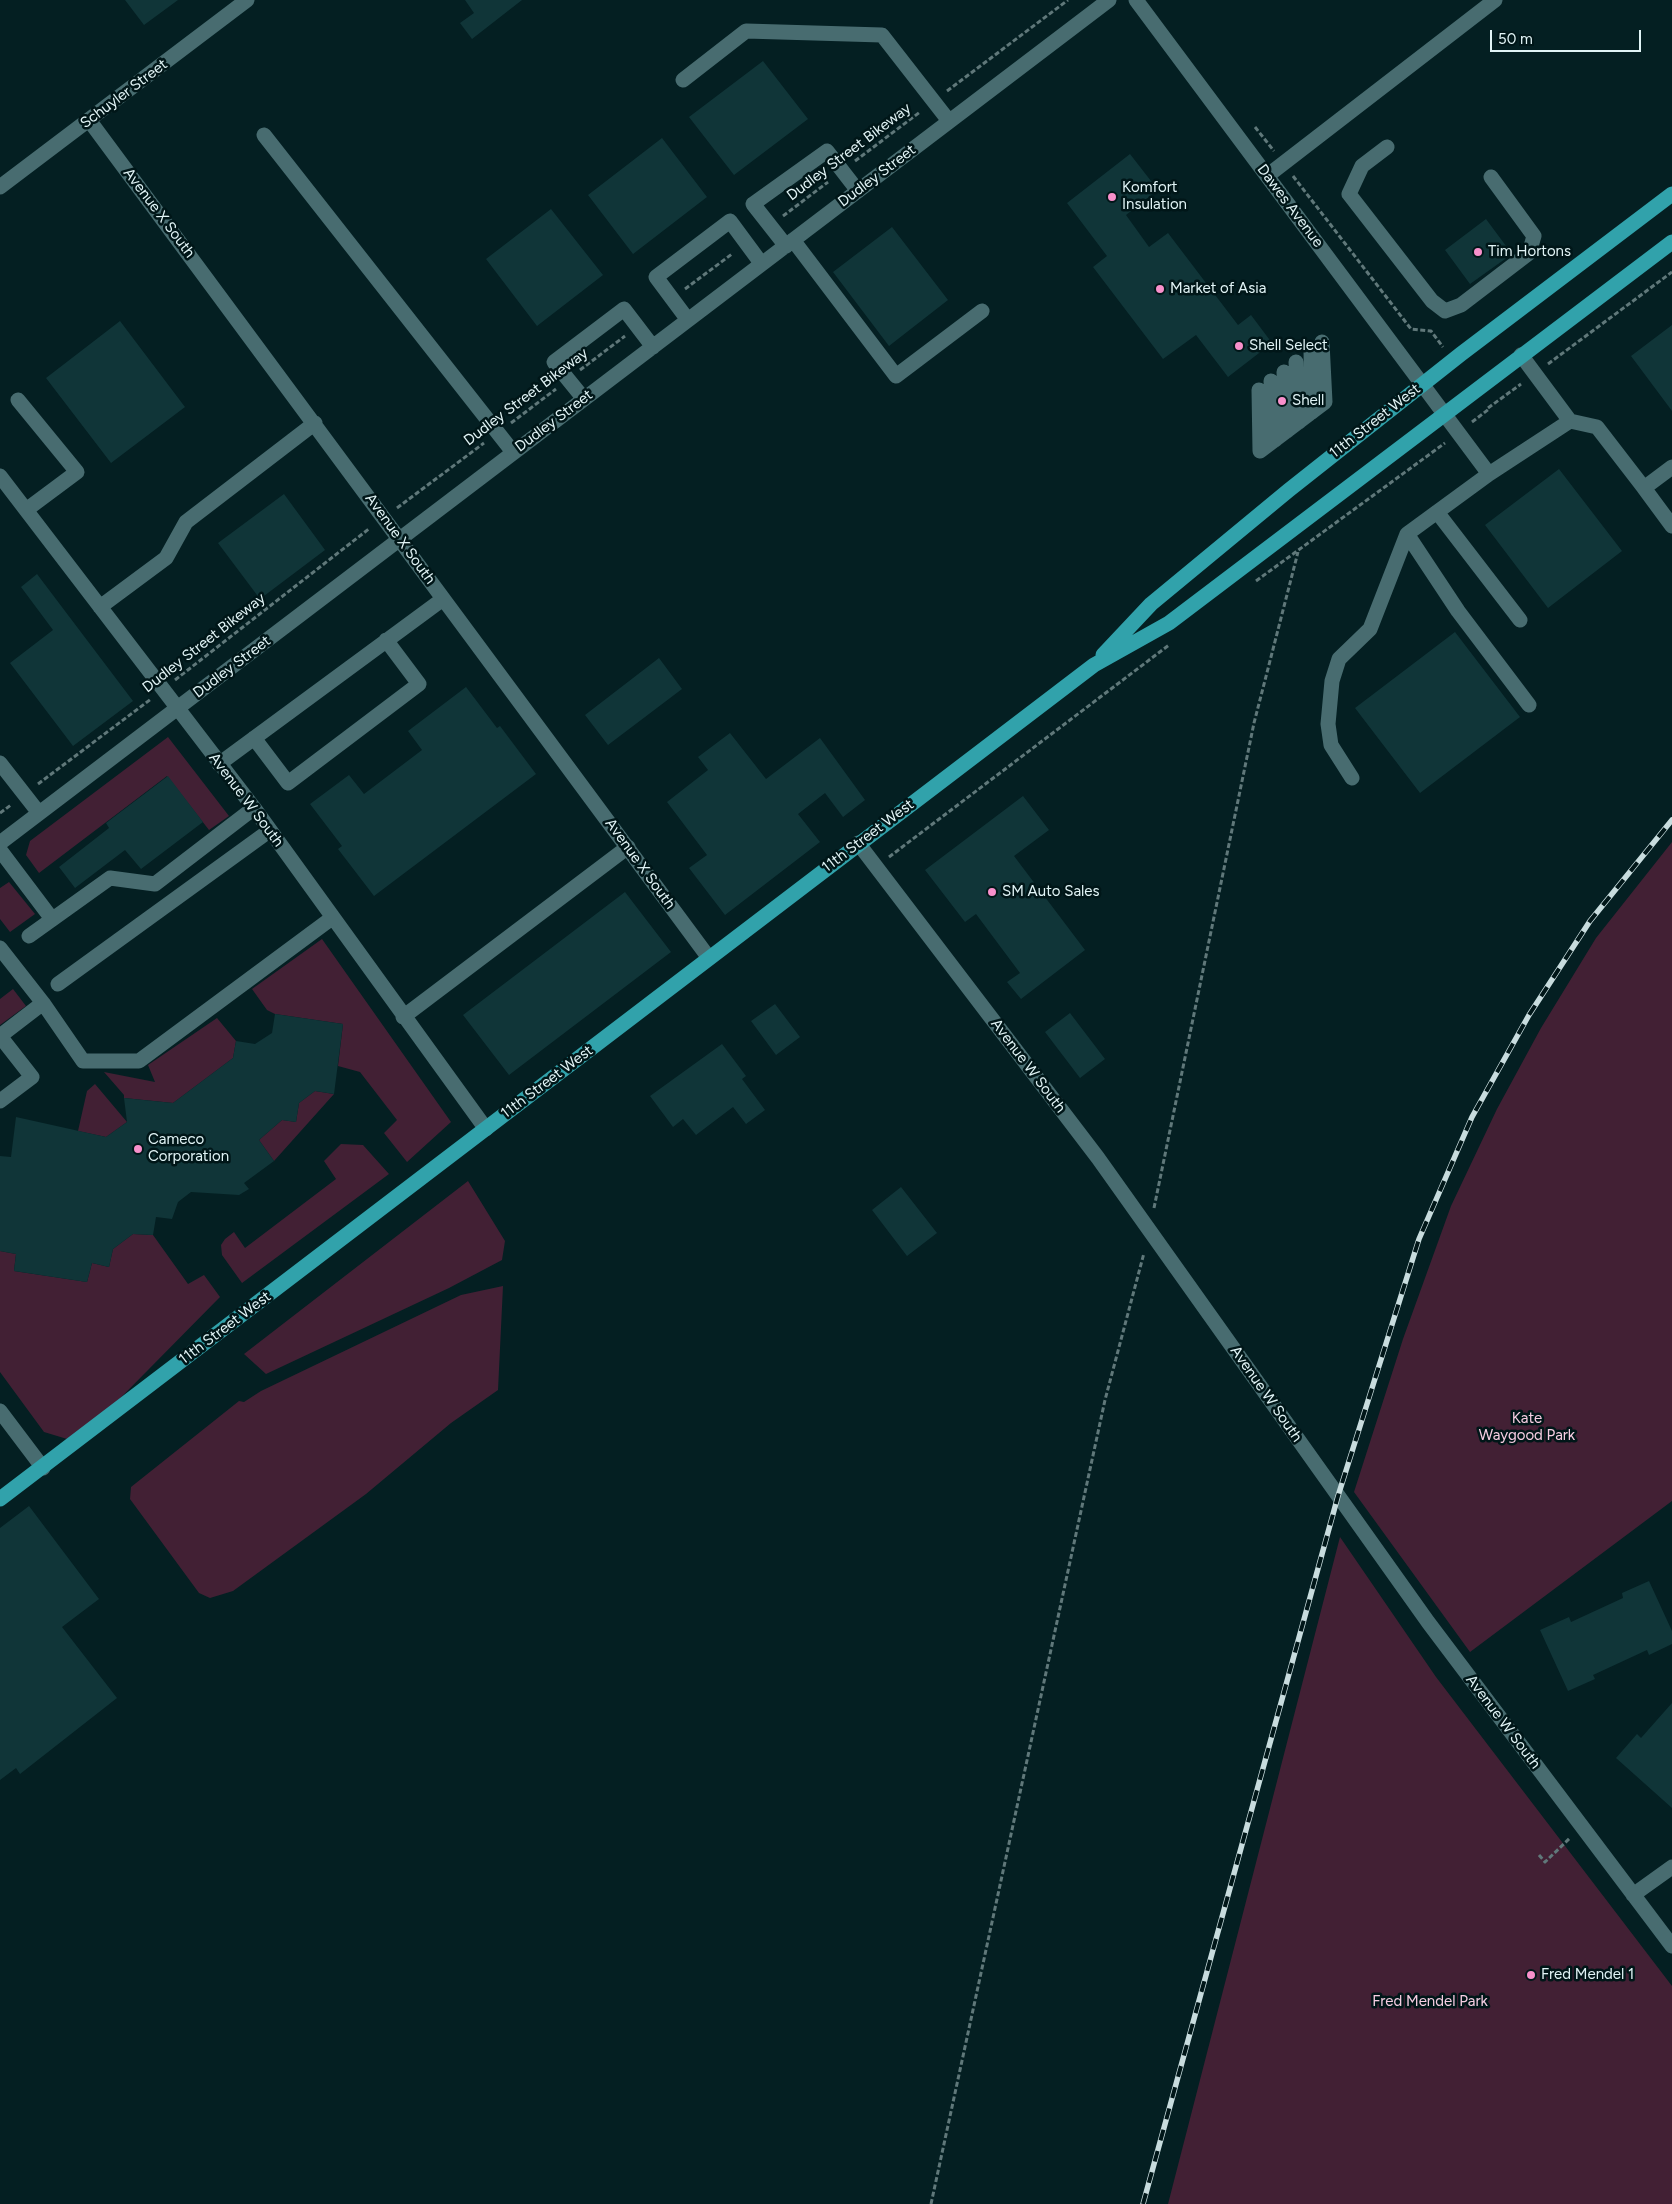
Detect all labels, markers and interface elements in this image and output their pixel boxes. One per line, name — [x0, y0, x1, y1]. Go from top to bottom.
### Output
scale bar — [1492, 20, 1643, 52]
text: 50 m — [1498, 30, 1533, 48]
street label: Schuyler Street — [77, 55, 171, 133]
street label: Dudley Street Bikeway — [783, 99, 915, 205]
street label: Dudley Street — [835, 141, 919, 211]
street label: Dawes Avenue — [1253, 161, 1327, 251]
street label: Avenue X South — [119, 165, 199, 261]
place label: Komfort Insulation — [1122, 179, 1187, 214]
marker: Komfort Insulation — [1106, 191, 1118, 203]
place label: Tim Hortons — [1488, 243, 1571, 261]
marker: Tim Hortons — [1472, 246, 1484, 258]
place label: Market of Asia — [1170, 280, 1266, 298]
marker: Market of Asia — [1154, 283, 1166, 295]
place label: Shell Select — [1249, 337, 1328, 355]
marker: Shell Select — [1233, 340, 1245, 352]
street label: Dudley Street Bikeway — [460, 344, 592, 450]
street label: 11th Street West — [1326, 380, 1424, 462]
street label: Dudley Street — [512, 386, 596, 456]
place label: Shell — [1292, 392, 1324, 410]
marker: Shell — [1276, 395, 1288, 407]
street label: Avenue X South — [361, 490, 439, 588]
street label: Dudley Street Bikeway — [139, 589, 269, 697]
street label: Dudley Street — [190, 632, 274, 702]
street label: Avenue W South — [205, 750, 287, 850]
street label: 11th Street West — [818, 796, 918, 876]
street label: Avenue X South — [601, 815, 679, 913]
place label: SM Auto Sales — [1002, 883, 1100, 901]
marker: SM Auto Sales — [986, 886, 998, 898]
street label: Avenue W South — [987, 1016, 1069, 1116]
street label: 11th Street West — [497, 1042, 597, 1122]
place label: Cameco Corporation — [148, 1131, 229, 1166]
marker: Cameco Corporation — [132, 1143, 144, 1155]
street label: 11th Street West — [175, 1288, 275, 1368]
street label: Avenue W South — [1226, 1343, 1306, 1445]
park label: Kate Waygood Park — [1479, 1410, 1575, 1445]
street label: Avenue W South — [1462, 1672, 1544, 1772]
place label: Fred Mendel 1 — [1541, 1966, 1634, 1984]
marker: Fred Mendel 1 — [1525, 1969, 1537, 1981]
park label: Fred Mendel Park — [1372, 1993, 1488, 2011]

